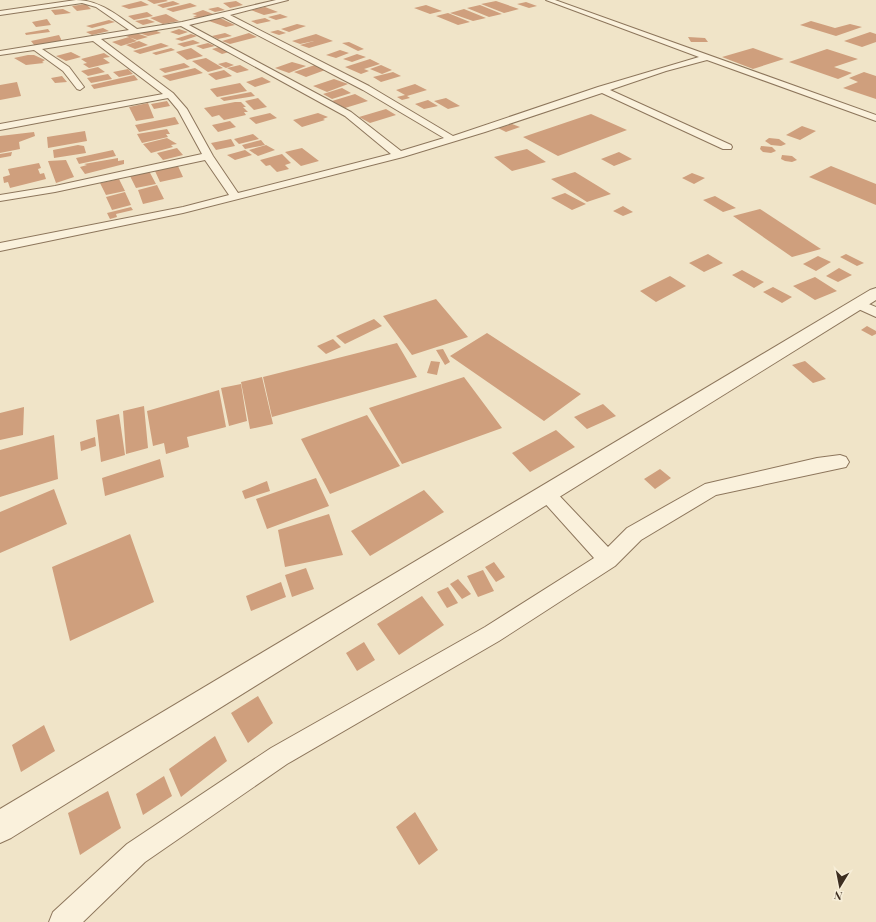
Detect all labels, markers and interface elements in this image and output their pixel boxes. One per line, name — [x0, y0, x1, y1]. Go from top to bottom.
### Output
north arrow — [820, 866, 860, 906]
text: N — [833, 888, 843, 904]

